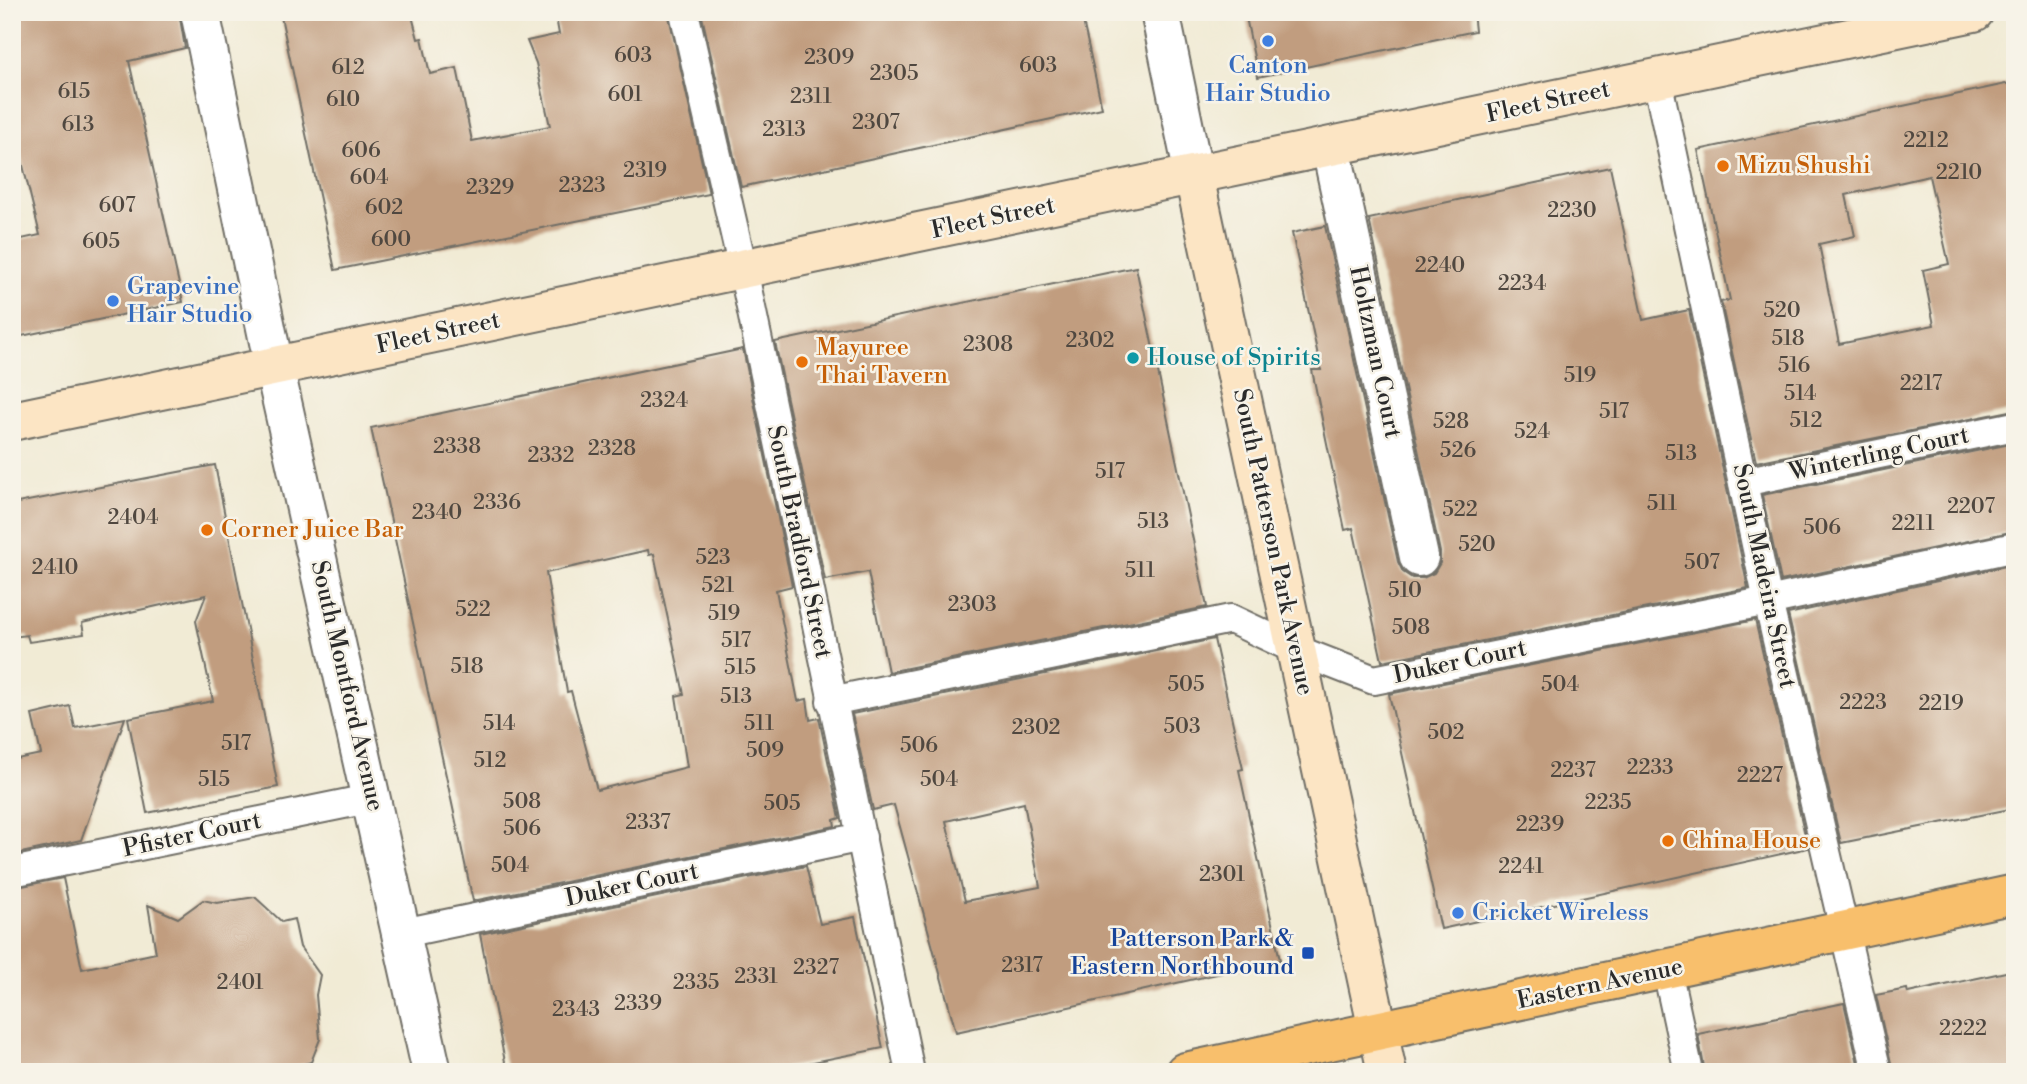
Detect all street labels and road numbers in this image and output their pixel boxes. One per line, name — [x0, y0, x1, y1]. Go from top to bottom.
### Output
street label: Fleet Street — [1483, 74, 1613, 130]
street label: Fleet Street — [928, 190, 1058, 246]
street label: Holtzman Court — [1342, 263, 1408, 441]
street label: Fleet Street — [373, 305, 503, 361]
street label: South Patterson Park Avenue — [1226, 386, 1320, 698]
street label: Winterling Court — [1785, 420, 1972, 488]
street label: South Bradford Street — [760, 423, 838, 662]
street label: South Madeira Street — [1726, 461, 1803, 691]
street label: South Montford Avenue — [304, 558, 390, 814]
street label: Duker Court — [1391, 633, 1530, 691]
street label: Pfister Court — [120, 806, 264, 864]
street label: Duker Court — [563, 856, 702, 914]
street label: Eastern Avenue — [1514, 952, 1686, 1016]

